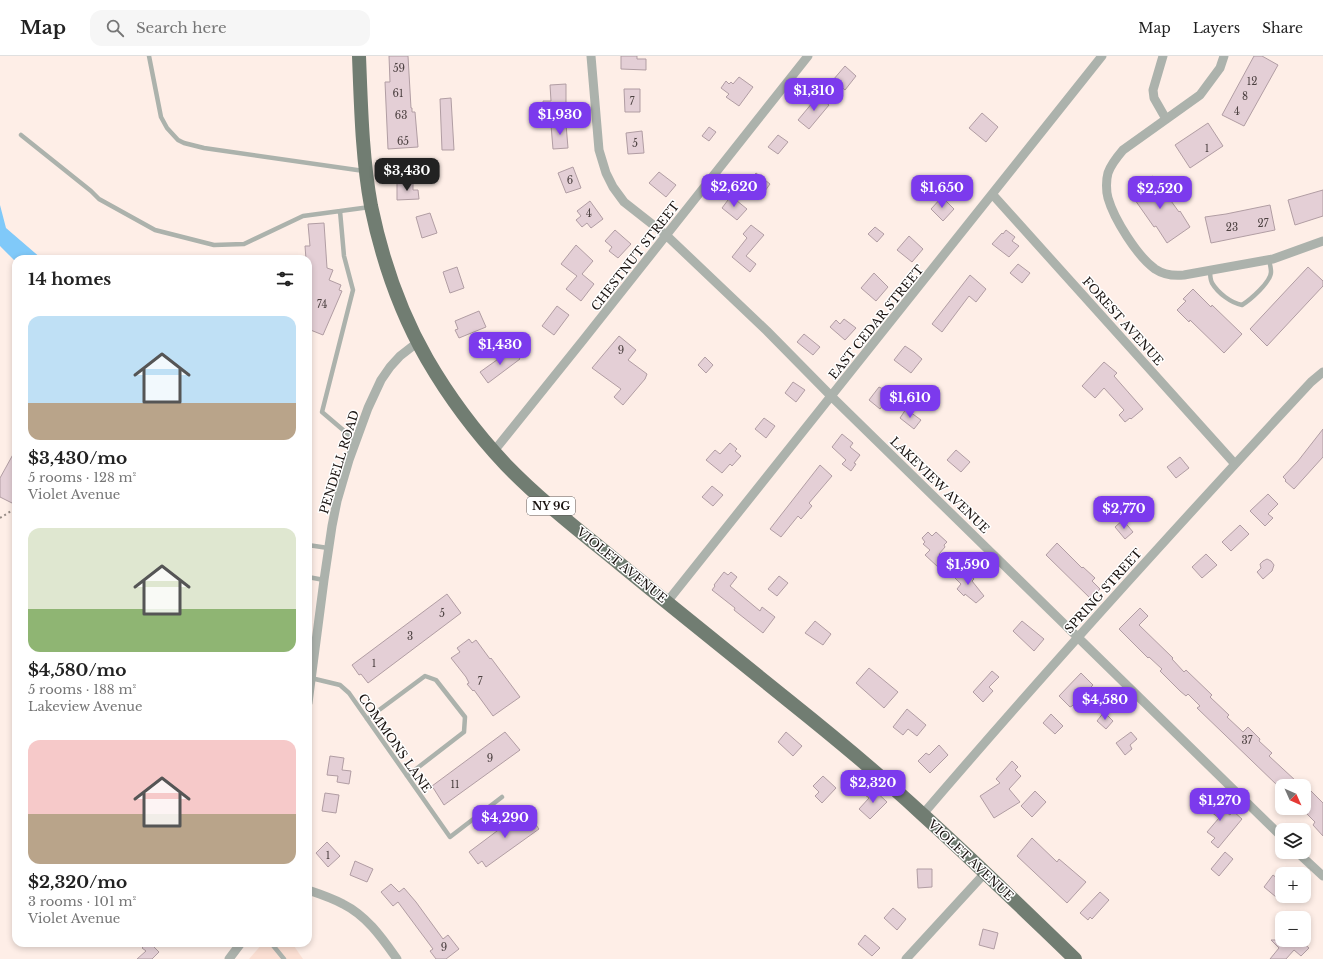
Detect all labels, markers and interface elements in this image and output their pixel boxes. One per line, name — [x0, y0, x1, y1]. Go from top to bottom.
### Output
search box — [90, 10, 370, 46]
text: Map — [20, 16, 66, 39]
icon: search — [104, 17, 126, 39]
text: Search here — [136, 18, 227, 37]
text: Map — [1138, 19, 1171, 37]
text: Layers — [1193, 19, 1240, 37]
text: Share — [1262, 19, 1303, 37]
house number: 59 — [393, 62, 405, 75]
house number: 12 — [1247, 75, 1257, 88]
pin: $1,310 — [781, 78, 847, 112]
text: $1,310 — [793, 82, 835, 99]
house number: 61 — [393, 87, 403, 100]
house number: 8 — [1242, 90, 1248, 103]
house number: 7 — [629, 95, 635, 108]
pin: $1,930 — [527, 102, 593, 136]
house number: 4 — [1234, 105, 1240, 118]
text: $1,930 — [538, 106, 582, 123]
house number: 63 — [395, 109, 407, 122]
house number: 65 — [397, 135, 409, 148]
house number: 5 — [632, 137, 638, 150]
house number: 1 — [1205, 142, 1209, 155]
pin: $3,430 — [374, 158, 440, 192]
text: $3,430 — [384, 162, 430, 179]
house number: 6 — [567, 174, 573, 187]
pin: $2,620 — [701, 174, 767, 208]
pin: $1,650 — [909, 175, 975, 209]
pin: $2,520 — [1127, 176, 1193, 210]
text: $2,620 — [710, 178, 758, 195]
text: $1,650 — [920, 179, 964, 196]
text: $2,520 — [1137, 180, 1183, 197]
street label: CHESTNUT STREET — [588, 198, 683, 314]
house number: 4 — [586, 207, 592, 220]
house number: 27 — [1257, 217, 1270, 230]
house number: 23 — [1226, 221, 1238, 234]
street label: EAST CEDAR STREET — [825, 262, 927, 382]
icon: filters — [274, 268, 296, 290]
text: 14 homes — [28, 269, 111, 290]
street label: FOREST AVENUE — [1079, 274, 1167, 368]
house number: 74 — [317, 298, 327, 311]
pin: $1,430 — [467, 332, 533, 366]
text: $1,430 — [478, 336, 522, 353]
icon: home — [126, 342, 198, 414]
house number: 9 — [618, 344, 624, 357]
pin: $1,610 — [877, 385, 943, 419]
text: $1,610 — [889, 389, 931, 406]
street label: PENDELL ROAD — [316, 408, 362, 516]
street label: LAKEVIEW AVENUE — [887, 434, 993, 536]
text: $3,430/mo — [28, 448, 127, 469]
text: 5 rooms · 128 m² — [28, 469, 136, 486]
text: Violet Avenue — [28, 486, 120, 503]
pin: $2,770 — [1091, 496, 1157, 530]
road number: NY 9G — [527, 497, 575, 515]
text: $2,770 — [1102, 500, 1146, 517]
street label: VIOLET AVENUE — [573, 523, 670, 606]
street label: SPRING STREET — [1061, 545, 1145, 636]
pin: $1,590 — [935, 552, 1001, 586]
icon: home — [126, 554, 198, 626]
text: $1,590 — [946, 556, 990, 573]
house number: 5 — [439, 607, 445, 620]
house number: 3 — [407, 630, 413, 643]
house number: 1 — [372, 657, 376, 670]
text: $4,580/mo — [28, 660, 127, 681]
house number: 7 — [477, 675, 483, 688]
text: 5 rooms · 188 m² — [28, 681, 136, 698]
pin: $4,580 — [1072, 687, 1138, 721]
street label: COMMONS LANE — [355, 691, 435, 796]
text: $4,580 — [1082, 691, 1128, 708]
text: Lakeview Avenue — [28, 698, 143, 715]
house number: 37 — [1241, 734, 1254, 747]
house number: 9 — [487, 752, 493, 765]
icon: home — [126, 766, 198, 838]
pin: $2,320 — [840, 770, 906, 804]
text: $2,320 — [850, 774, 896, 791]
house number: 11 — [451, 778, 459, 791]
north arrow — [1275, 779, 1311, 815]
map controls — [1275, 779, 1311, 947]
pin: $1,270 — [1187, 788, 1253, 822]
text: $1,270 — [1199, 792, 1241, 809]
pin: $4,290 — [472, 805, 538, 839]
text: $4,290 — [481, 809, 529, 826]
street label: VIOLET AVENUE — [924, 816, 1017, 904]
button: layers — [1275, 823, 1311, 859]
house number: 1 — [326, 849, 330, 862]
button: + — [1275, 867, 1311, 903]
text: $2,320/mo — [28, 872, 127, 893]
text: 3 rooms · 101 m² — [28, 893, 136, 910]
text: Violet Avenue — [28, 910, 120, 927]
button: − — [1275, 911, 1311, 947]
house number: 9 — [441, 941, 447, 954]

